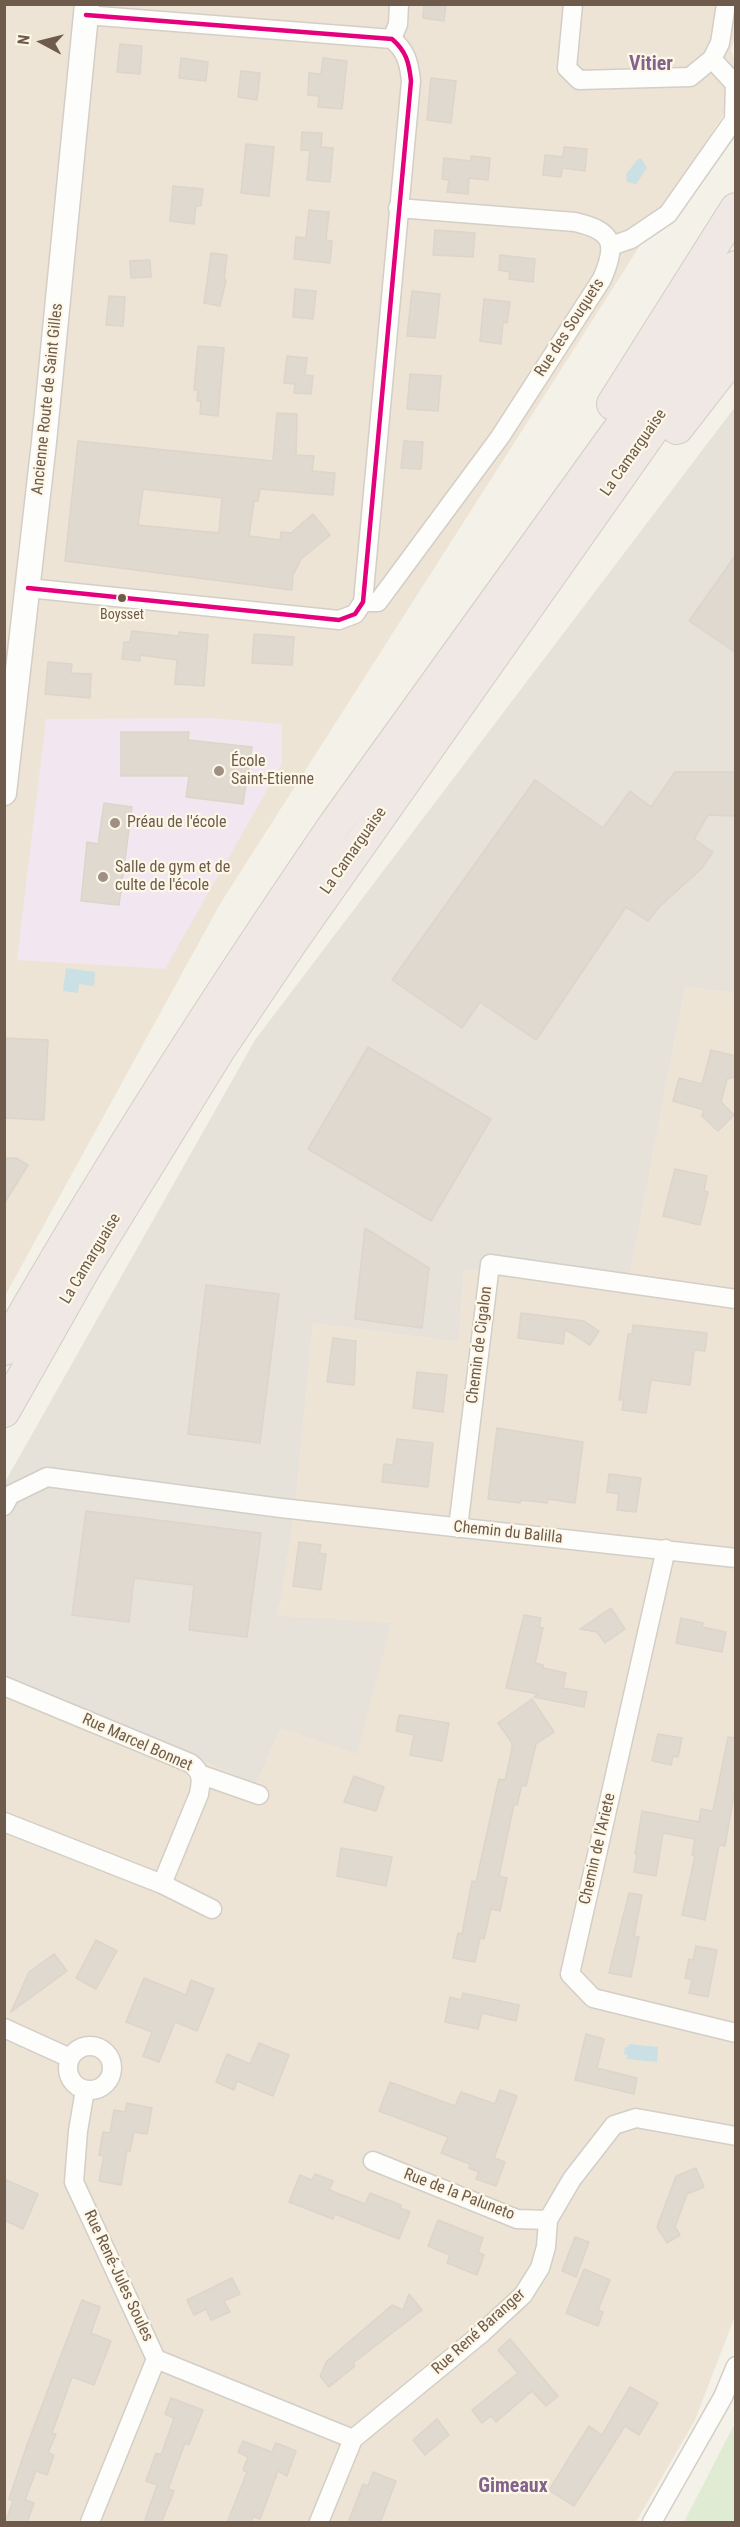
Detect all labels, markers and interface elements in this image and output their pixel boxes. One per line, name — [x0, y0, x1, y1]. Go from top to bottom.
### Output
north arrow — [12, 12, 72, 72]
text: N — [14, 34, 34, 46]
district label: Vitier — [629, 53, 673, 77]
street label: Rue des Souquets — [531, 275, 609, 381]
street label: Ancienne Route de Saint Gilles — [28, 302, 68, 496]
street label: La Camarguaise — [597, 406, 671, 500]
marker: Boysset — [116, 592, 128, 604]
place label: Boysset — [100, 607, 144, 623]
place label: École Saint-Etienne — [231, 752, 314, 790]
marker: École Saint-Etienne — [212, 764, 226, 778]
street label: La Camarguaise — [317, 804, 391, 898]
place label: Préau de l'école — [127, 813, 226, 833]
marker: Préau de l'école — [108, 816, 122, 830]
place label: Salle de gym et de culte de l'école — [115, 858, 230, 896]
marker: Salle de gym et de culte de l'école — [96, 870, 110, 884]
street label: La Camarguaise — [57, 1210, 125, 1308]
street label: Chemin de Cigalon — [463, 1285, 497, 1405]
street label: Chemin du Balilla — [453, 1518, 563, 1548]
street label: Rue Marcel Bonnet — [79, 1710, 195, 1776]
street label: Chemin de l'Ariete — [576, 1792, 620, 1906]
street label: Rue de la Paluneto — [401, 2165, 517, 2225]
street label: Rue René-Jules Soules — [79, 2207, 157, 2345]
street label: Rue René Baranger — [428, 2285, 530, 2379]
district label: Gimeaux — [478, 2475, 548, 2499]

